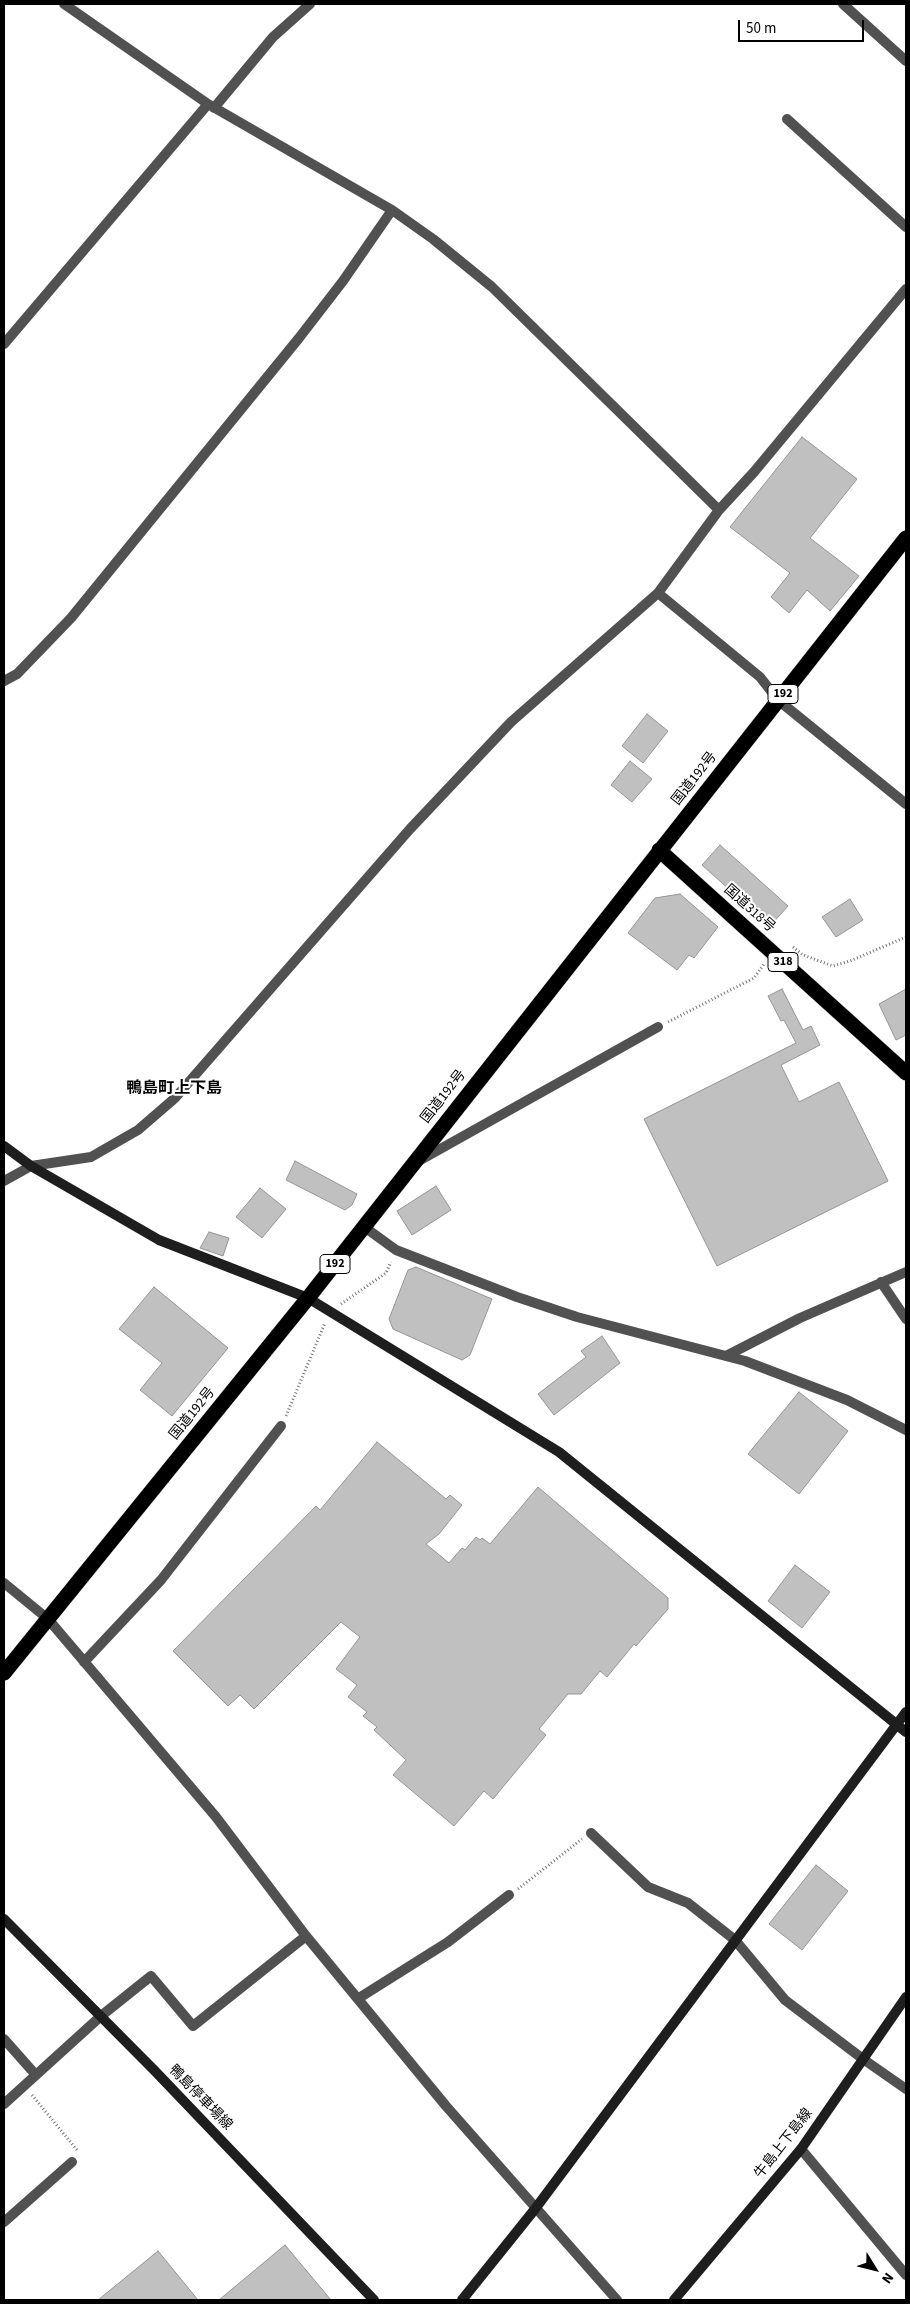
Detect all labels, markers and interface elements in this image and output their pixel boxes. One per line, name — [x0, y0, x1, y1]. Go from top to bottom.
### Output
scale bar — [740, 10, 866, 42]
text: 50 m — [746, 18, 776, 39]
road number: 192 — [768, 684, 798, 704]
street label: 国道192号 — [669, 749, 721, 809]
street label: 国道318号 — [720, 882, 778, 936]
road number: 318 — [768, 952, 798, 972]
street label: 国道192号 — [418, 1067, 470, 1127]
district label: 鴨島町上下島 — [126, 1079, 222, 1099]
road number: 192 — [320, 1254, 350, 1274]
street label: 国道192号 — [167, 1384, 219, 1444]
street label: 鴨島停車場線 — [165, 2062, 235, 2134]
street label: 牛島上下島線 — [752, 2106, 816, 2182]
north arrow — [850, 2244, 900, 2294]
text: N — [876, 2268, 898, 2287]

